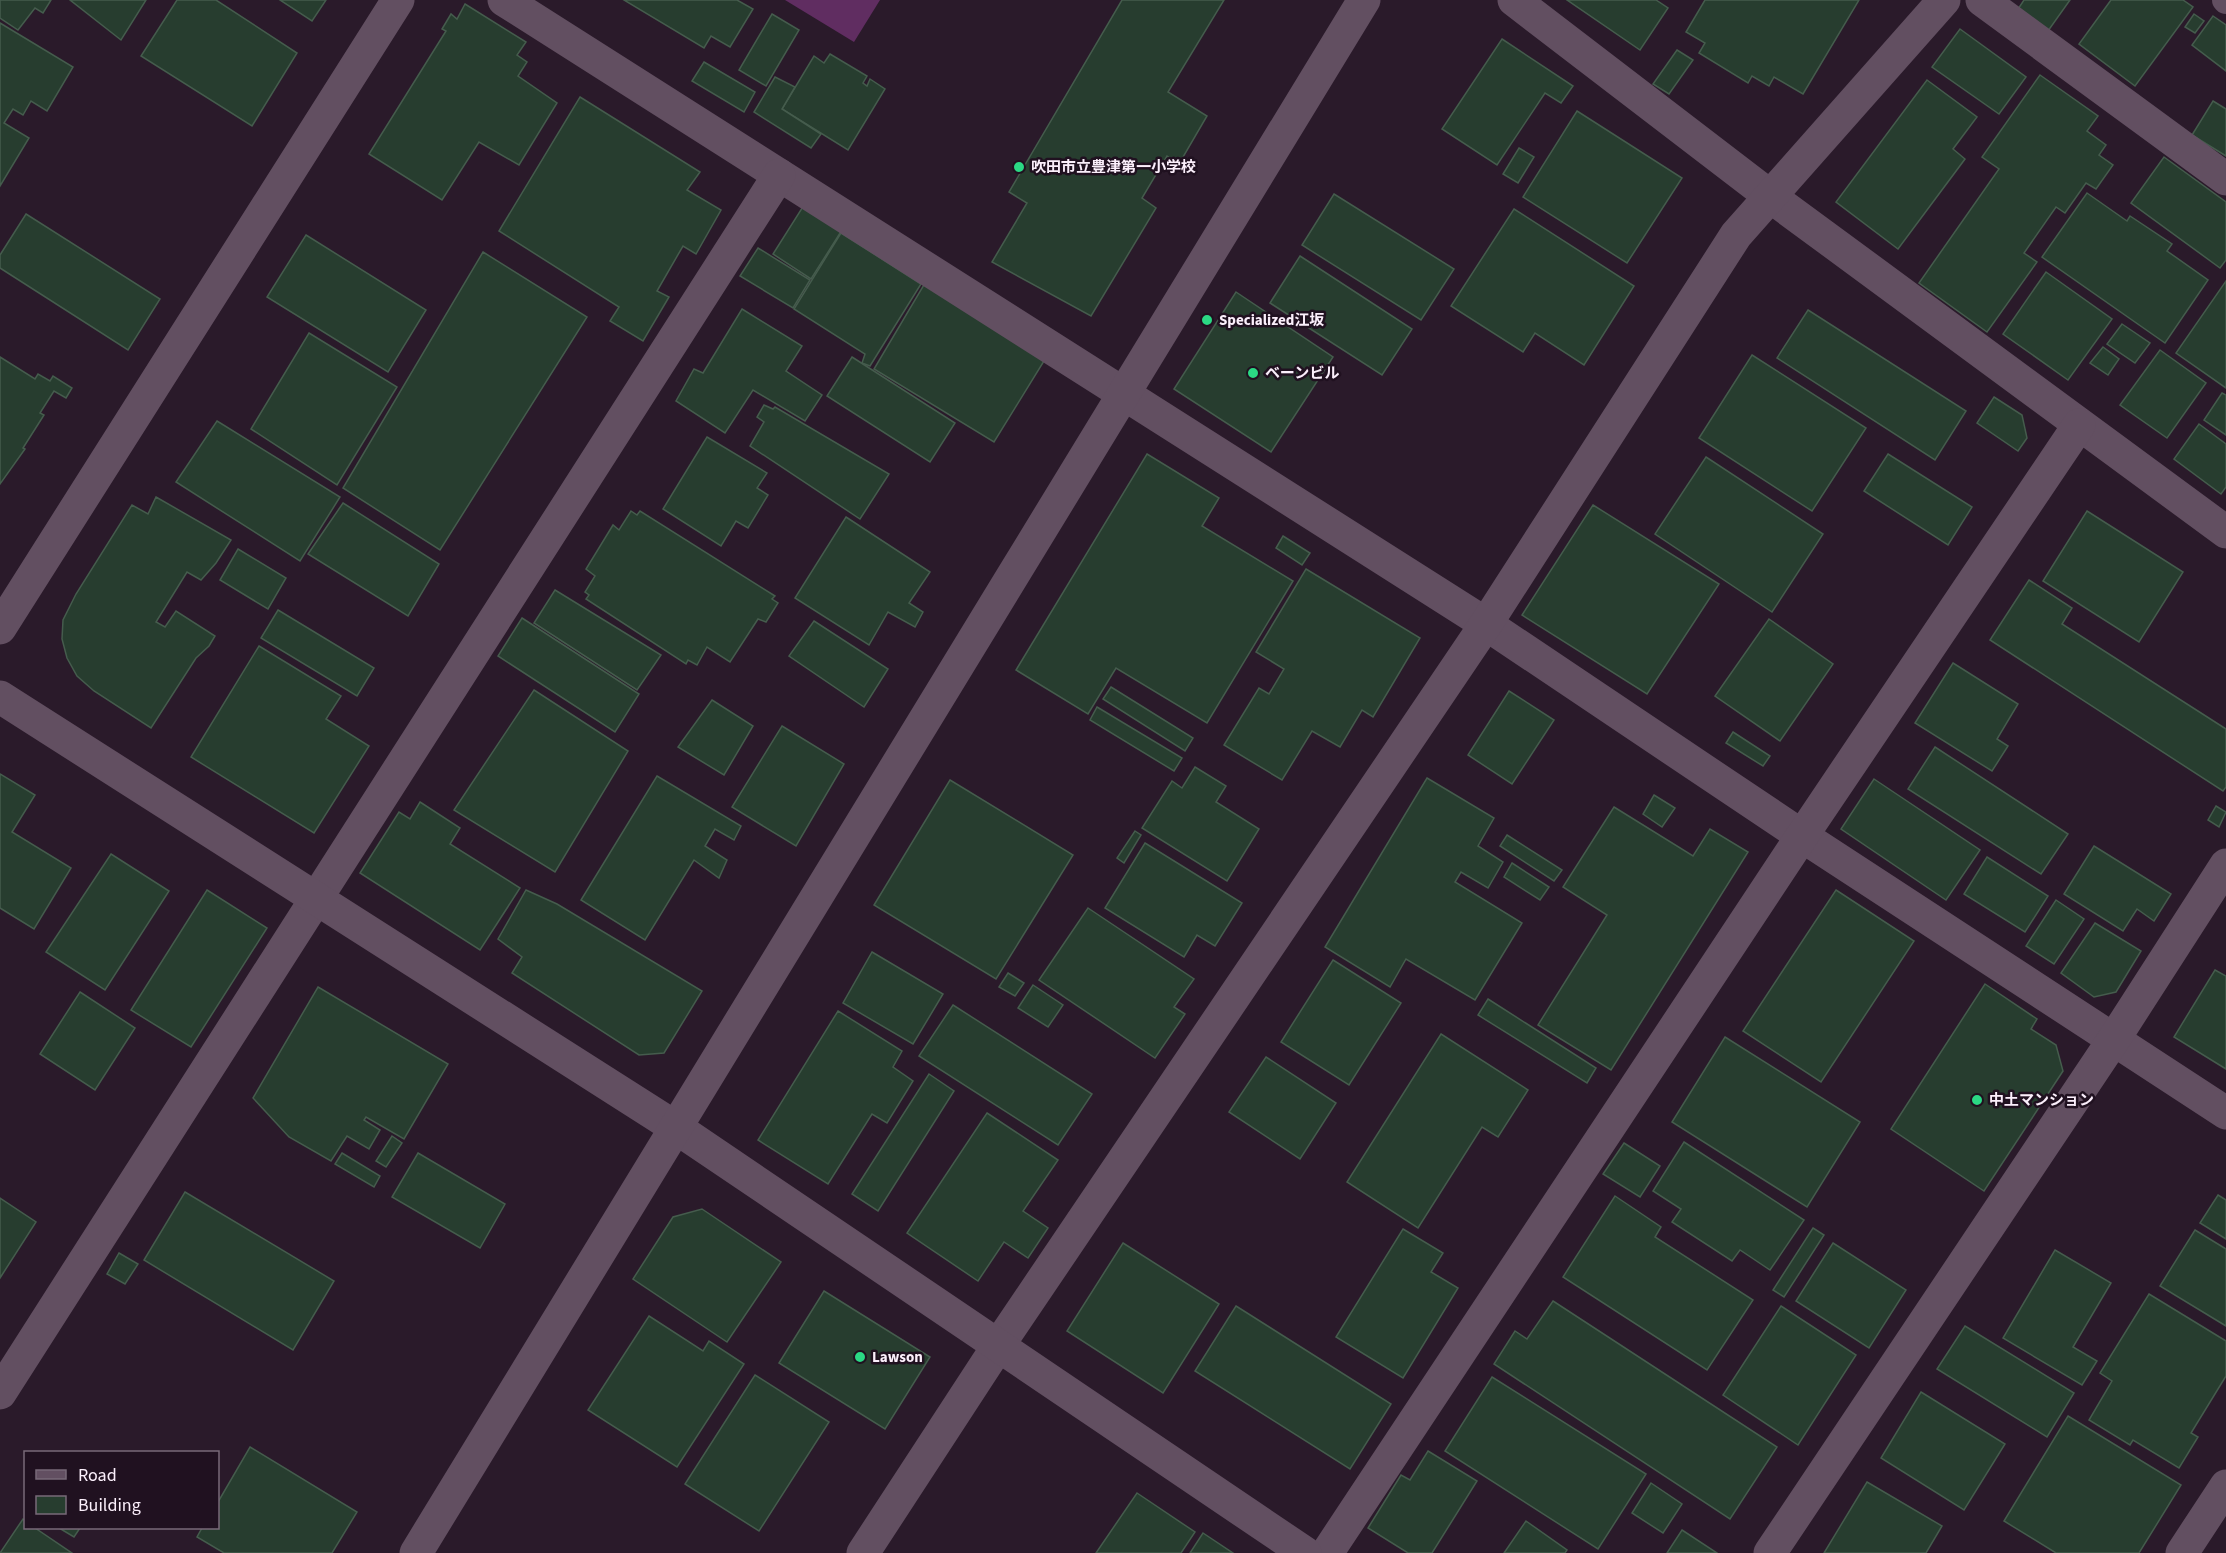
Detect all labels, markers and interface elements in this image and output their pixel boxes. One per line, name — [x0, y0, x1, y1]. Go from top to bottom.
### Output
place label: 吹田市立豊津第一小学校 — [1031, 157, 1196, 178]
marker: 吹田市立豊津第一小学校 — [1012, 160, 1026, 174]
place label: Specialized江坂 — [1219, 310, 1324, 331]
marker: Specialized江坂 — [1200, 313, 1214, 327]
place label: ベーンビル — [1265, 363, 1339, 384]
marker: ベーンビル — [1246, 366, 1260, 380]
place label: 中土マンション — [1989, 1090, 2094, 1111]
marker: 中土マンション — [1970, 1093, 1984, 1107]
place label: Lawson — [872, 1347, 923, 1368]
marker: Lawson — [853, 1350, 867, 1364]
legend — [24, 1451, 219, 1529]
text: Road — [78, 1463, 117, 1488]
text: Building — [78, 1493, 141, 1518]

